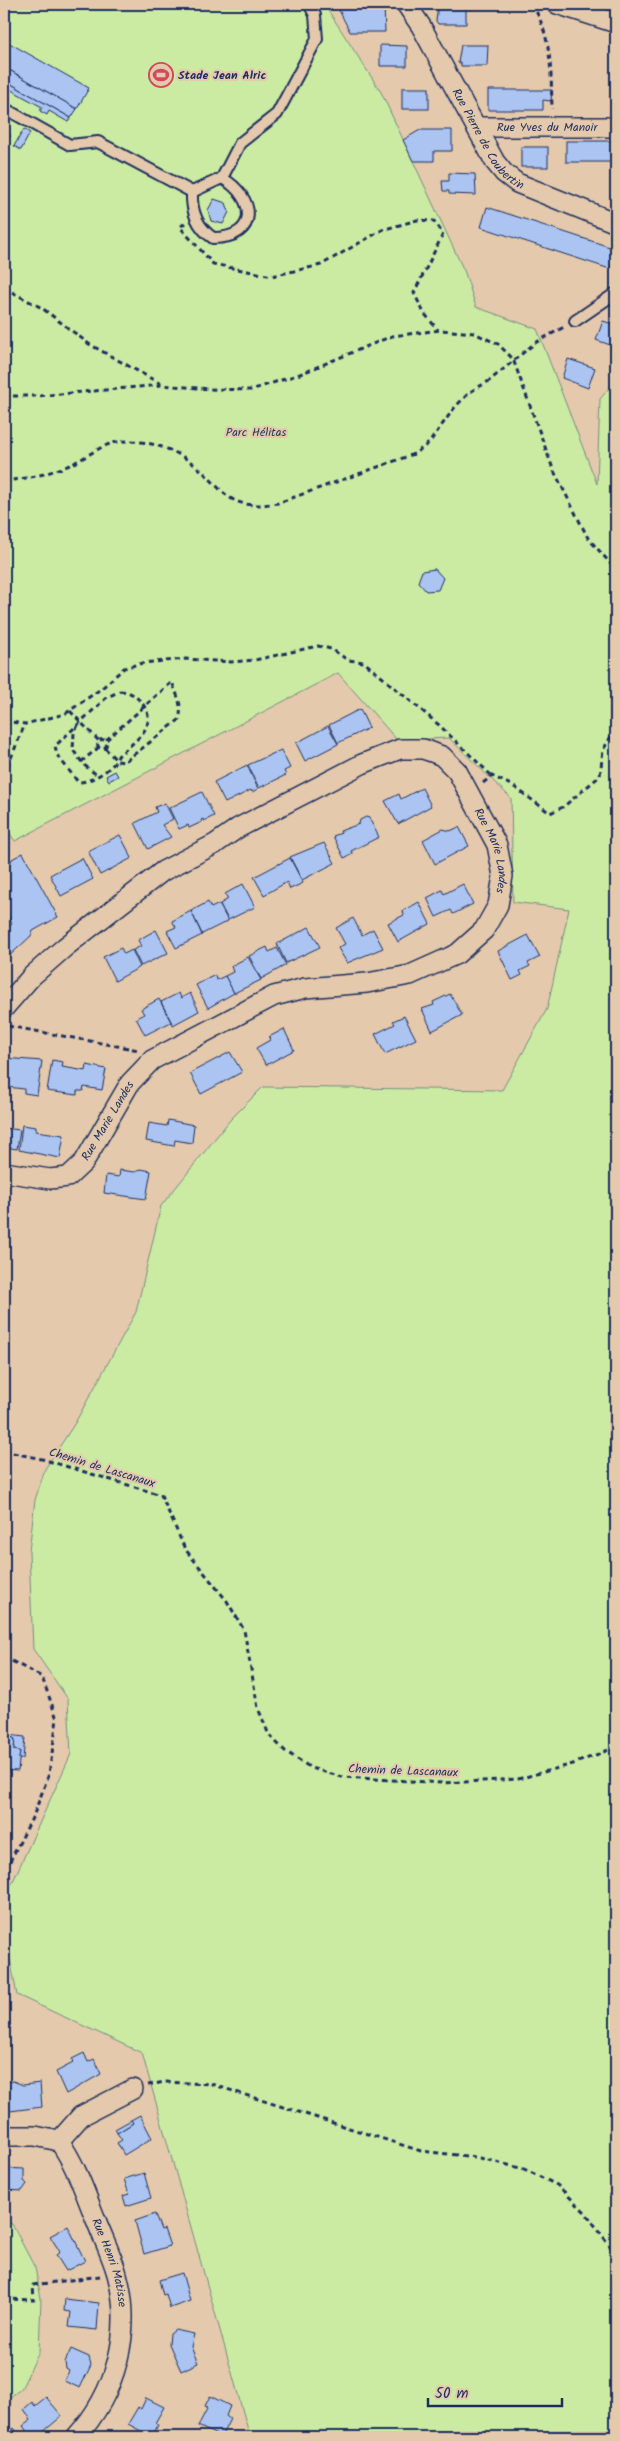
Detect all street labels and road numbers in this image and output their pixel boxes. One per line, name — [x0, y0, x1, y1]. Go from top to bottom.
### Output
street label: Rue Pierre de Coubertin — [447, 85, 527, 194]
street label: Rue Yves du Manoir — [497, 118, 598, 137]
street label: Rue Marie Landes — [469, 804, 513, 895]
street label: Rue Marie Landes — [77, 1077, 139, 1165]
street label: Chemin de Lascanaux — [47, 1443, 158, 1493]
street label: Chemin de Lascanaux — [348, 1760, 459, 1782]
street label: Rue Henri Matisse — [87, 2215, 132, 2308]

